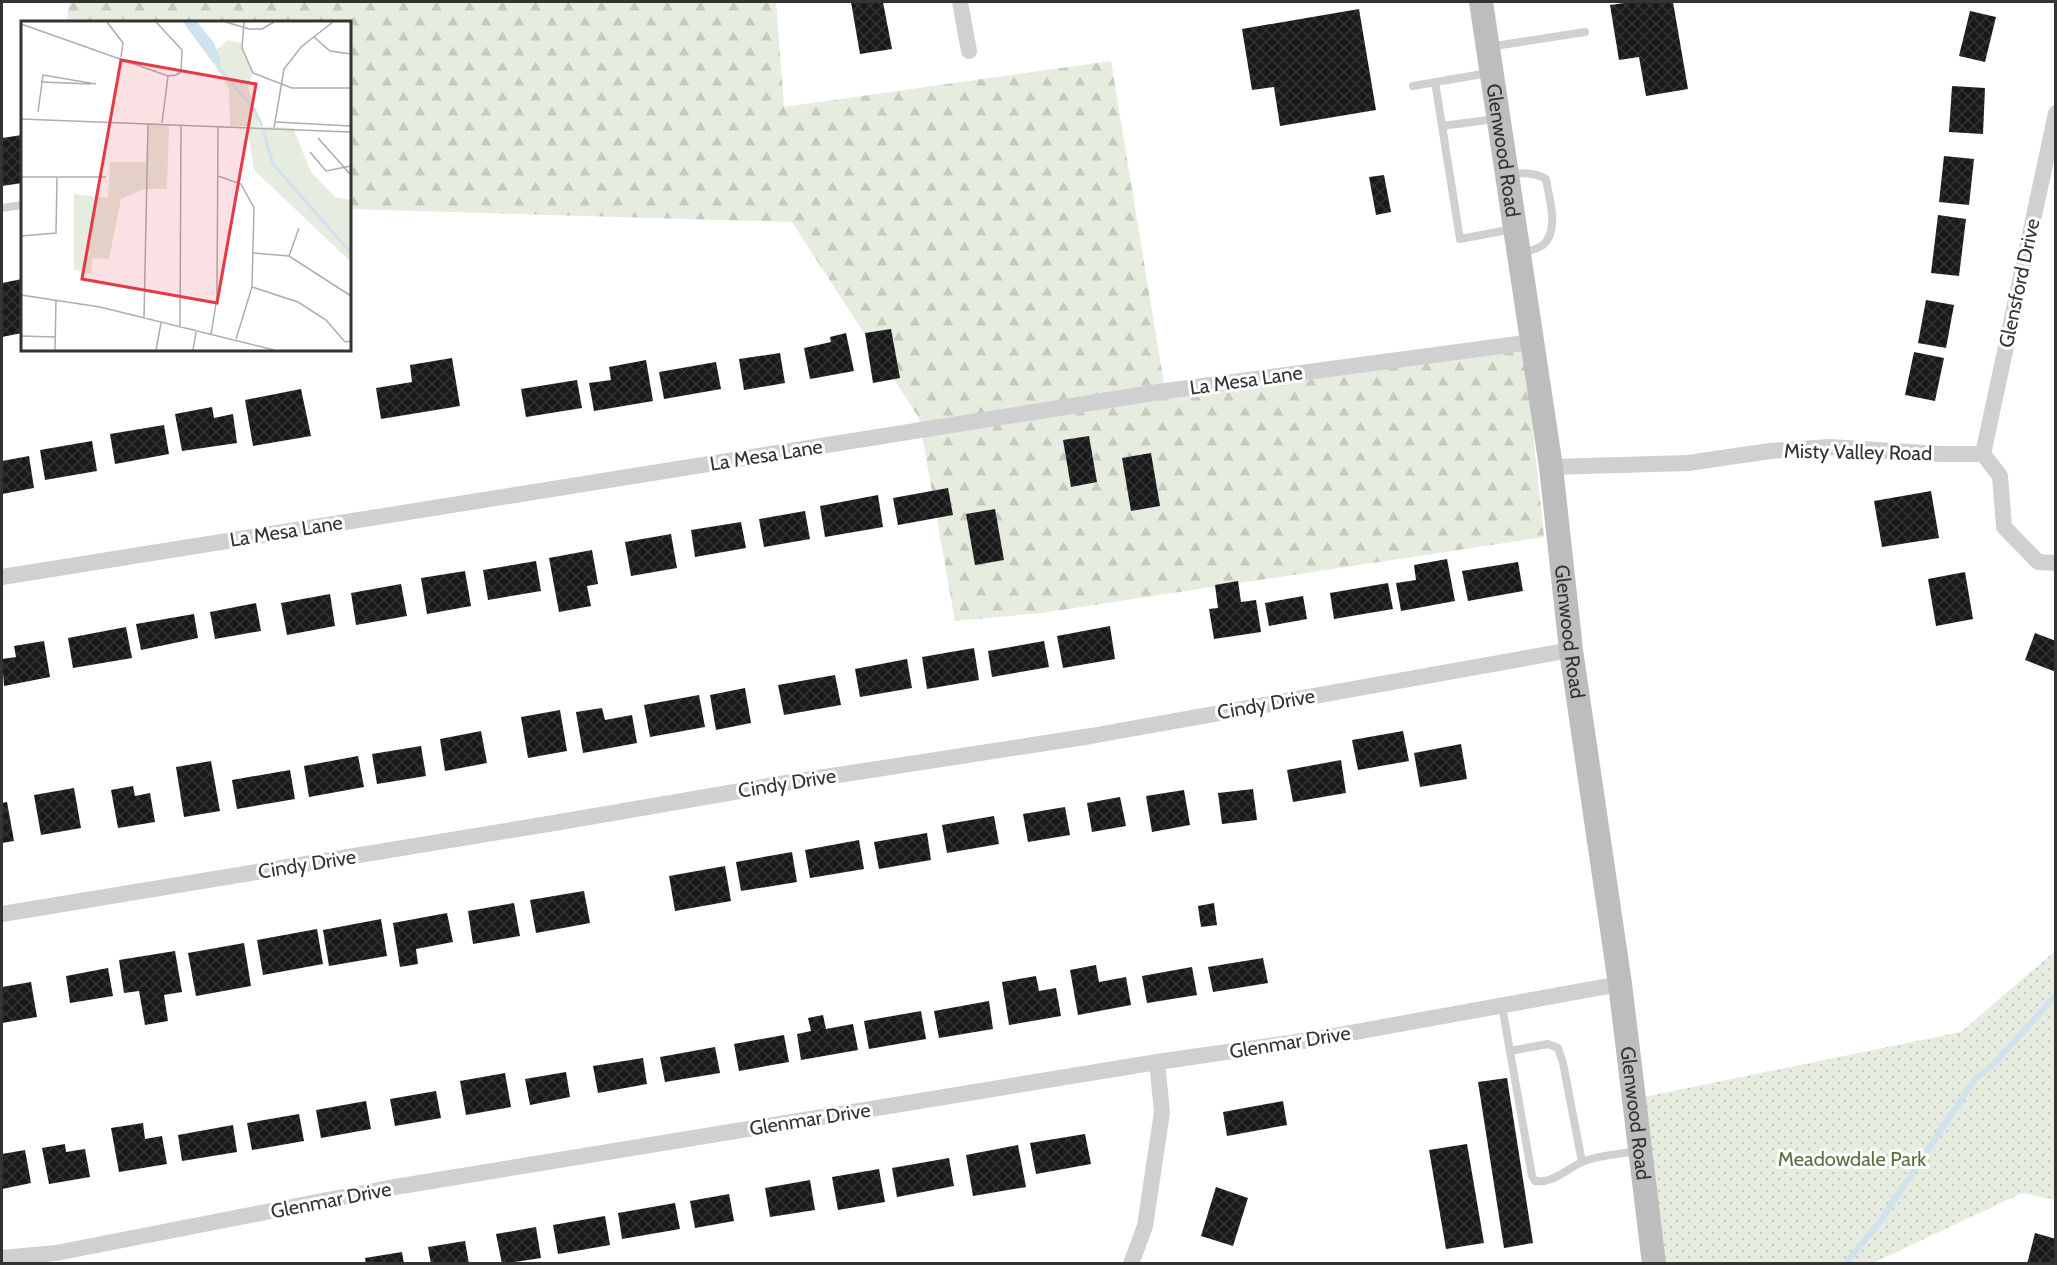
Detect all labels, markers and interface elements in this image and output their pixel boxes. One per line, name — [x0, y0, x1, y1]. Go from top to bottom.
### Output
inset map — [21, 21, 351, 351]
street label: Glenwood Road — [1481, 82, 1525, 219]
street label: Glensford Drive — [1994, 216, 2044, 350]
street label: La Mesa Lane — [1188, 360, 1304, 400]
street label: La Mesa Lane — [708, 434, 824, 476]
street label: Misty Valley Road — [1784, 439, 1932, 465]
street label: La Mesa Lane — [228, 510, 344, 552]
street label: Glenwood Road — [1550, 564, 1590, 700]
street label: Cindy Drive — [1215, 684, 1317, 724]
street label: Cindy Drive — [736, 763, 838, 803]
street label: Cindy Drive — [256, 844, 358, 884]
street label: Glenmar Drive — [1228, 1021, 1352, 1063]
street label: Glenwood Road — [1616, 1045, 1656, 1181]
street label: Glenmar Drive — [748, 1098, 872, 1140]
park label: Meadowdale Park — [1778, 1147, 1926, 1171]
street label: Glenmar Drive — [269, 1177, 393, 1223]

